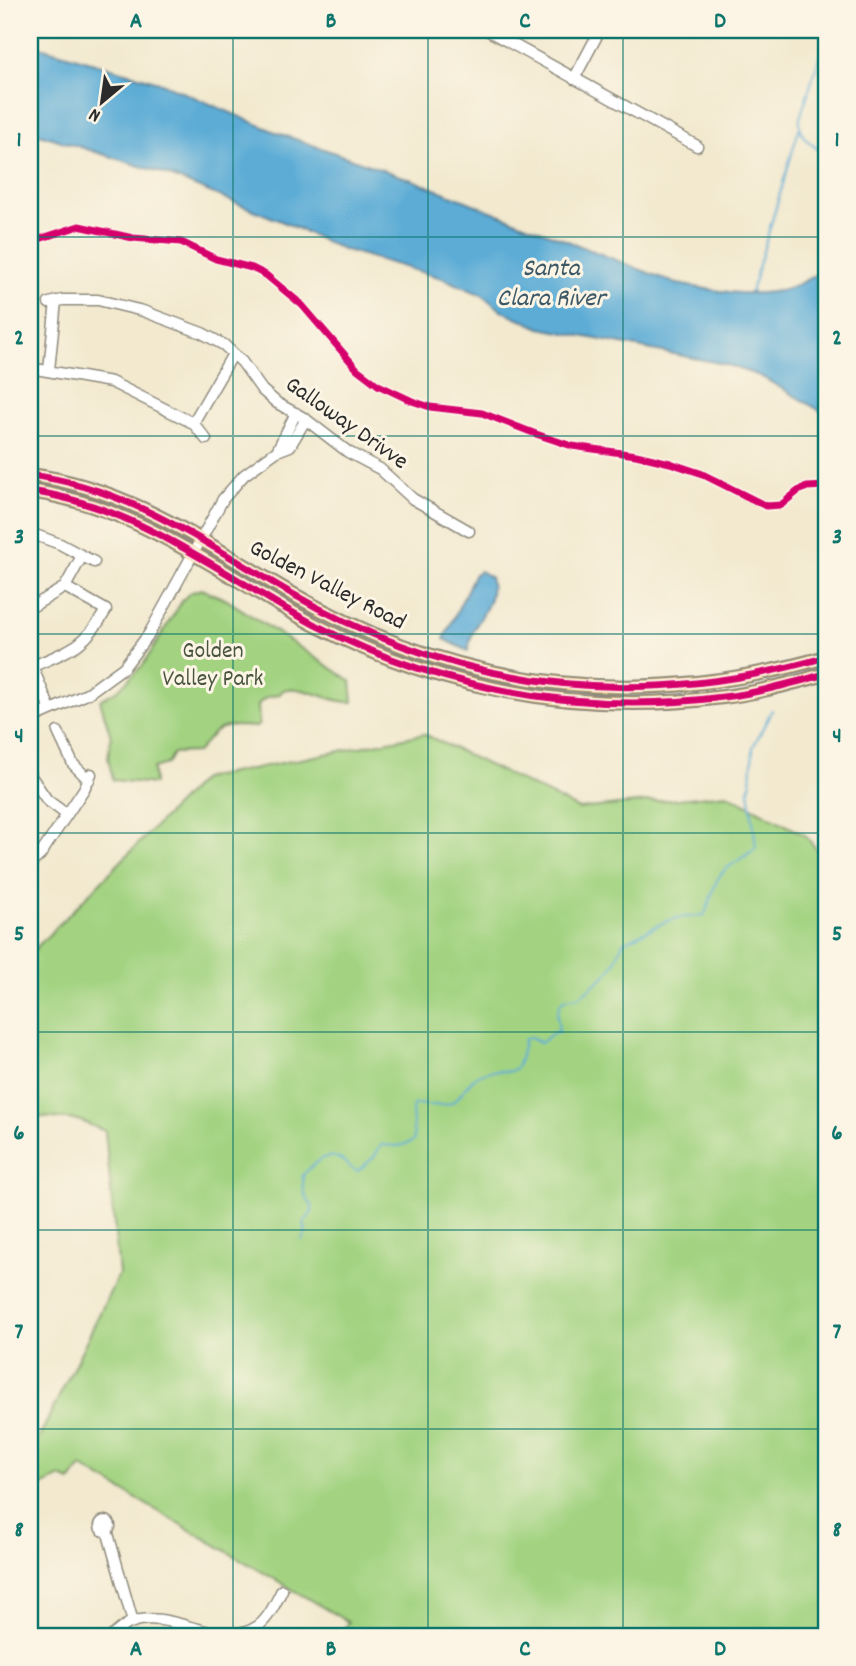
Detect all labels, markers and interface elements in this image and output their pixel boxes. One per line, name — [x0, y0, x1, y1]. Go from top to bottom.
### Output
text: A — [130, 6, 142, 39]
text: B — [326, 6, 337, 39]
text: C — [519, 6, 531, 39]
text: D — [714, 6, 726, 39]
north arrow — [66, 66, 136, 136]
text: N — [85, 100, 106, 128]
text: 1 — [16, 125, 22, 158]
text: 1 — [834, 125, 840, 158]
water label: Santa Clara River — [497, 251, 609, 318]
text: 2 — [14, 323, 24, 356]
text: 2 — [832, 323, 842, 356]
street label: Galloway Drivve — [277, 369, 415, 479]
text: 3 — [14, 522, 24, 555]
text: 3 — [832, 522, 842, 555]
street label: Golden Valley Road — [243, 532, 411, 640]
park label: Golden Valley Park — [163, 635, 263, 697]
text: 4 — [14, 721, 24, 754]
text: 4 — [832, 721, 842, 754]
text: 5 — [14, 919, 24, 952]
text: 5 — [832, 919, 842, 952]
text: 6 — [13, 1118, 25, 1151]
text: 6 — [831, 1118, 843, 1151]
text: 7 — [15, 1317, 24, 1350]
text: 7 — [833, 1317, 842, 1350]
text: 8 — [14, 1515, 24, 1548]
text: 8 — [832, 1515, 842, 1548]
text: A — [130, 1634, 142, 1666]
text: B — [326, 1634, 337, 1666]
text: C — [519, 1634, 531, 1666]
text: D — [714, 1634, 726, 1666]

